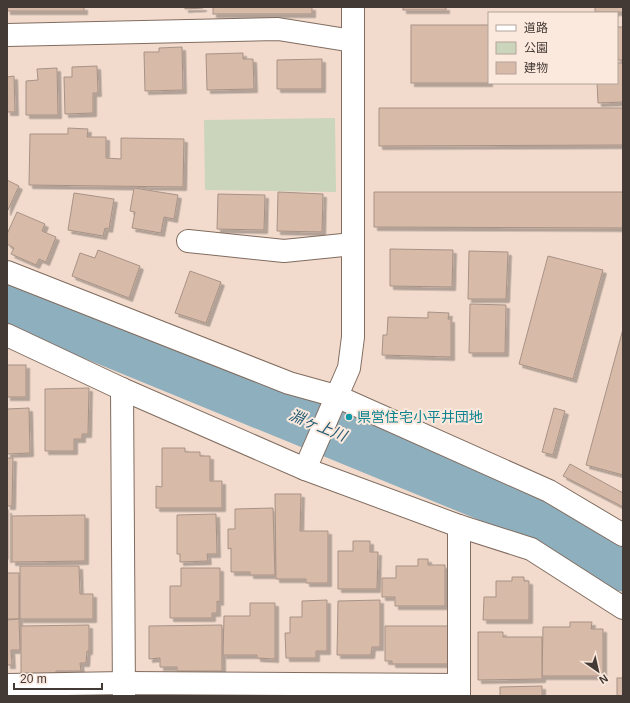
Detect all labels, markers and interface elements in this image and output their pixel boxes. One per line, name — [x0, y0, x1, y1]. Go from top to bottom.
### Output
legend — [488, 12, 618, 84]
text: 道路 — [524, 21, 548, 35]
text: 公園 — [524, 41, 548, 55]
text: 建物 — [524, 61, 548, 75]
water label: 淵ヶ上川 — [287, 406, 351, 445]
place label: 県営住宅小平井団地 — [357, 409, 483, 425]
marker: 県営住宅小平井団地 — [344, 412, 354, 422]
north arrow — [578, 651, 618, 691]
scale bar — [14, 665, 102, 691]
text: 20 m — [20, 672, 47, 686]
text: N — [597, 672, 610, 687]

